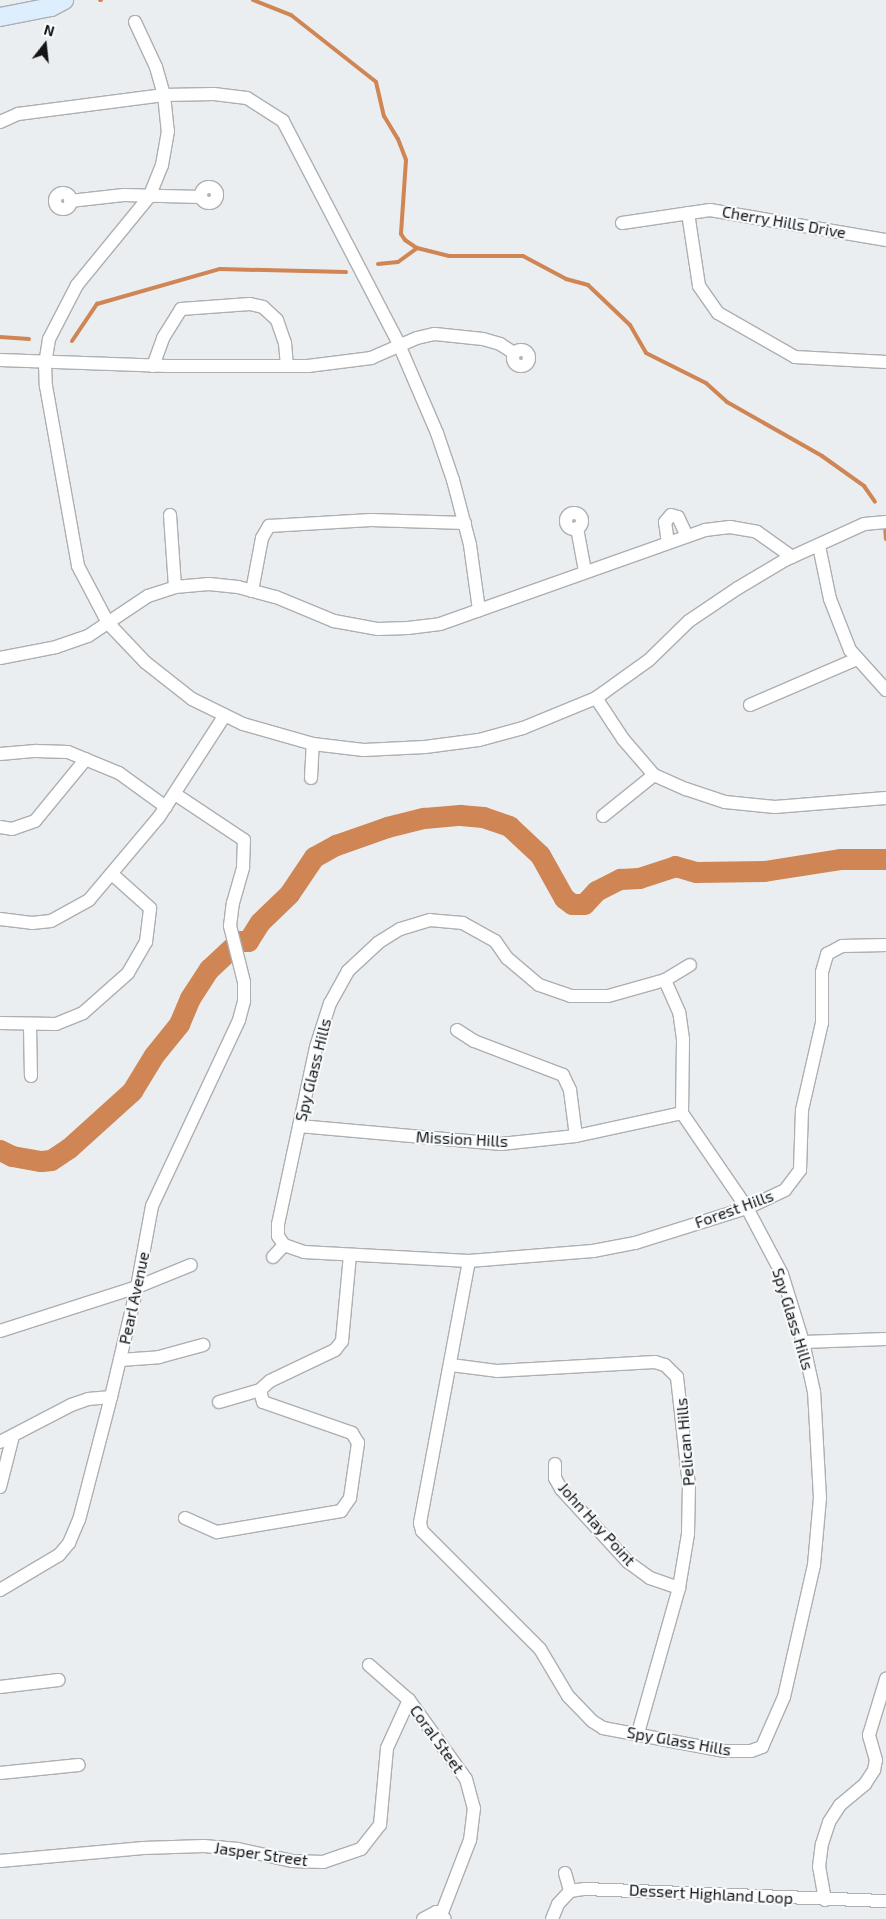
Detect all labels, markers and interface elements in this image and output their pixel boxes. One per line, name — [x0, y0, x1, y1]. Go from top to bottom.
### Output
north arrow — [20, 20, 70, 70]
text: N — [42, 21, 56, 40]
street label: Cherry Hills Drive — [720, 202, 848, 242]
street label: Spy Glass Hills — [291, 1016, 335, 1124]
street label: Mission Hills — [415, 1127, 509, 1151]
street label: Forest Hills — [692, 1186, 776, 1232]
street label: Pearl Avenue — [115, 1250, 153, 1346]
street label: Spy Glass Hills — [768, 1266, 818, 1372]
street label: Pelican Hills — [672, 1397, 698, 1487]
street label: John Hay Point — [554, 1478, 640, 1570]
street label: Coral Steet — [406, 1701, 468, 1777]
street label: Spy Glass Hills — [625, 1722, 733, 1760]
street label: Jasper Street — [213, 1838, 309, 1870]
street label: Dessert Highland Loop — [628, 1880, 794, 1908]

